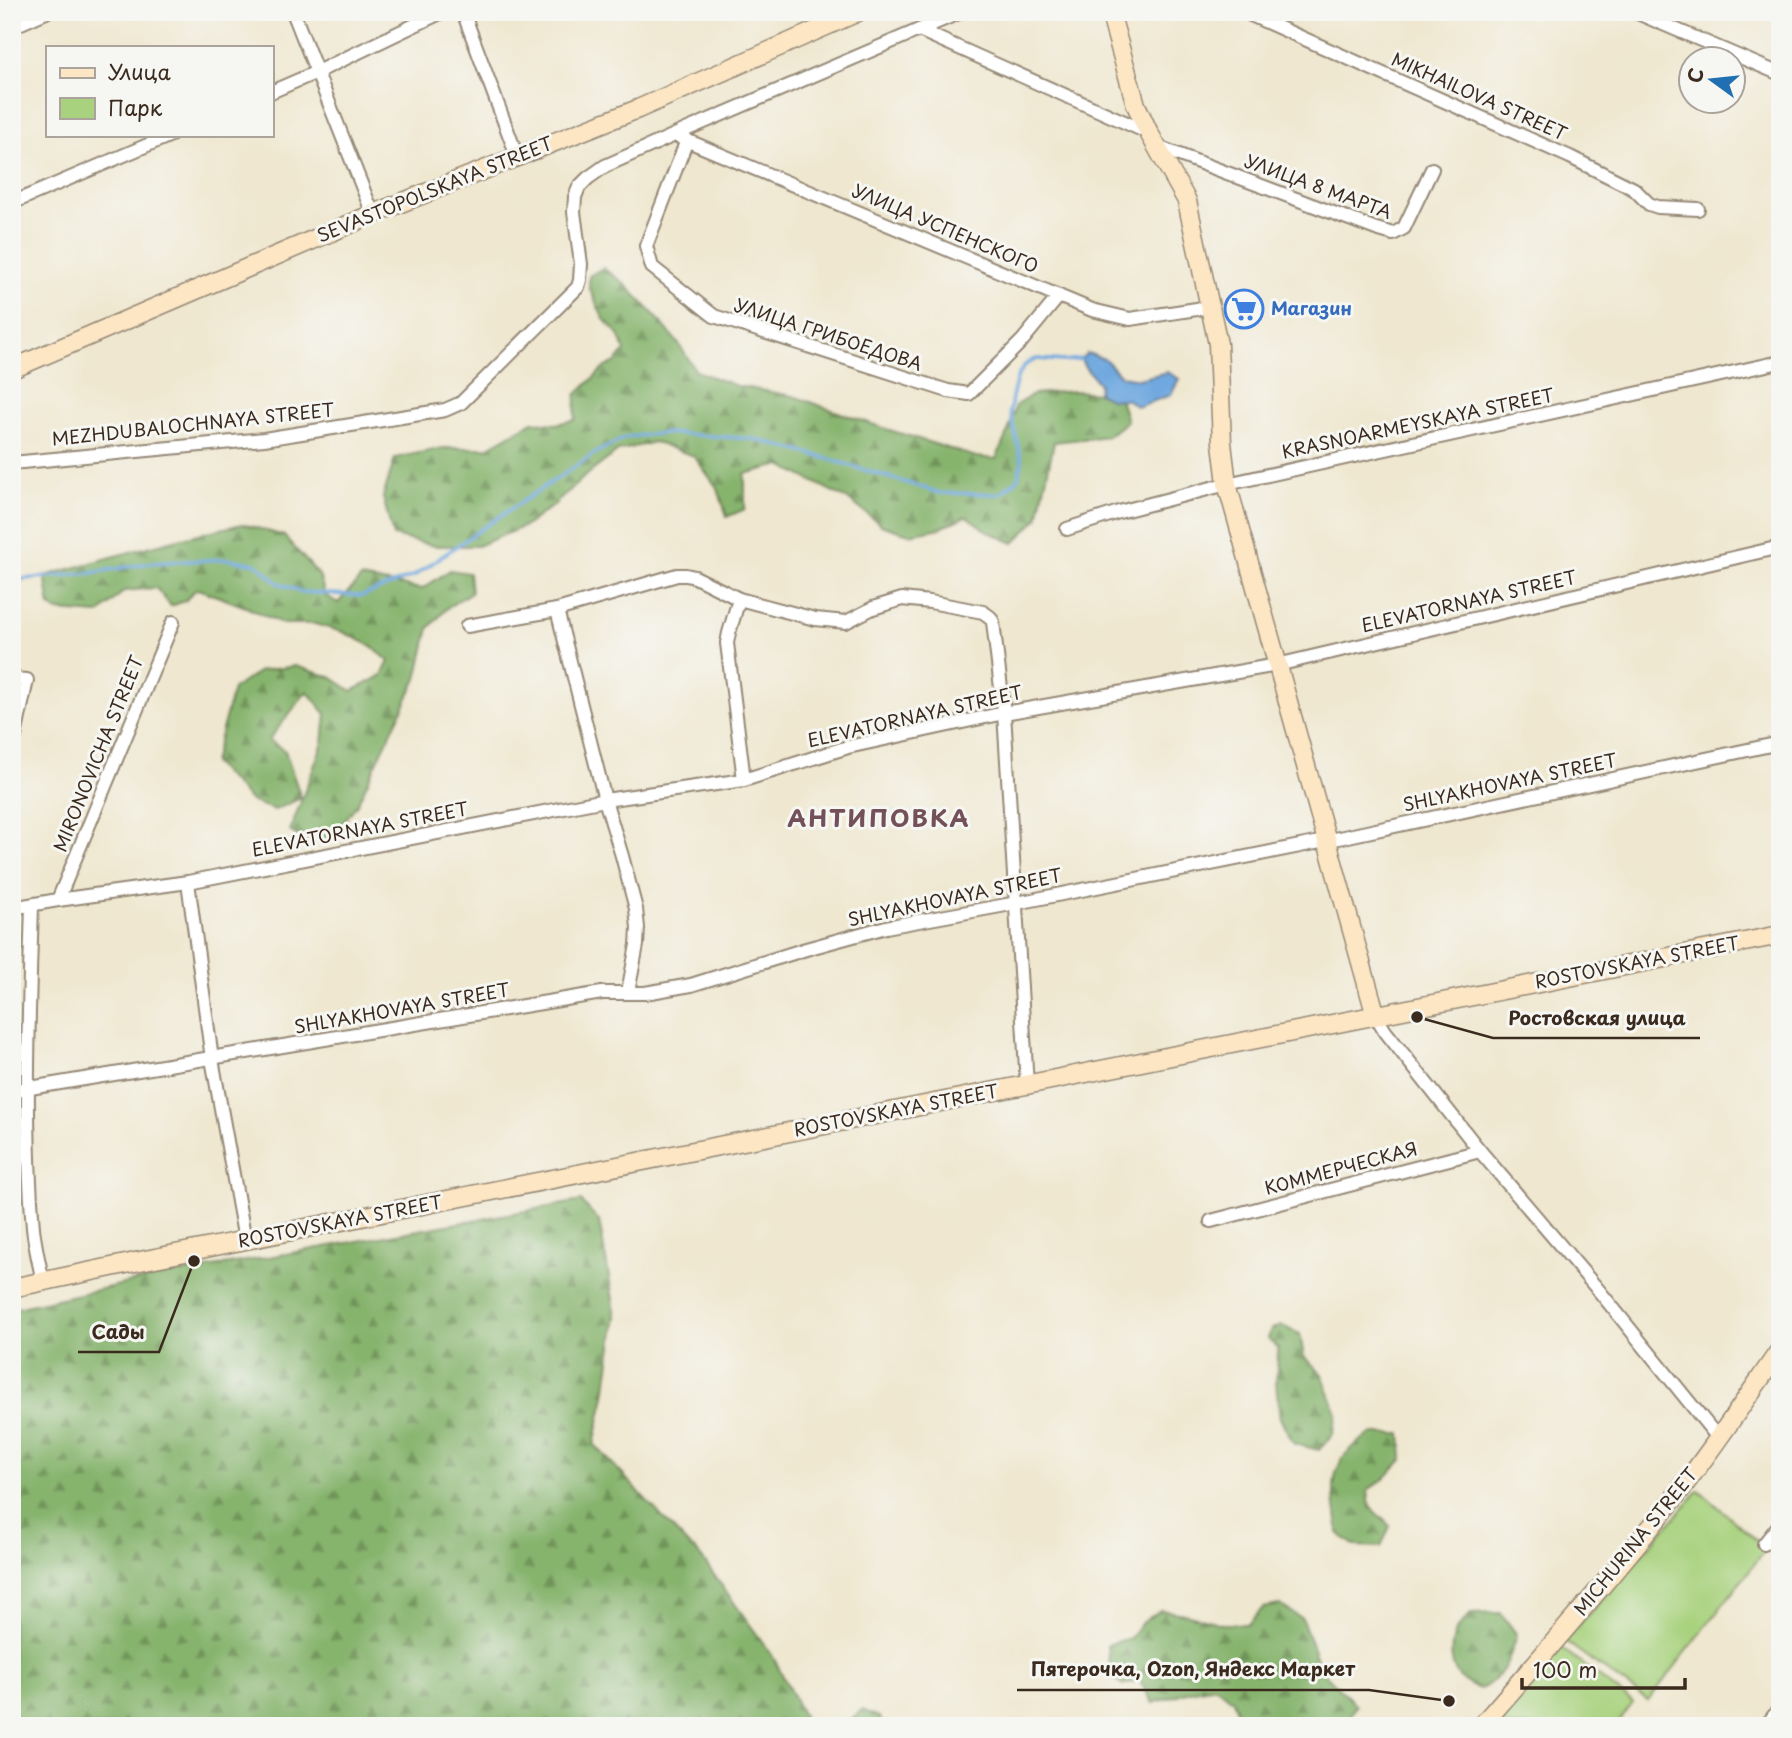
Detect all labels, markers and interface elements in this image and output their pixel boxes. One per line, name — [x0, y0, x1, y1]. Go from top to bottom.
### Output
street label: MIKHAILOVA STREET — [1388, 45, 1572, 147]
legend — [46, 46, 273, 136]
north arrow — [1676, 46, 1746, 116]
text: Улица — [108, 55, 171, 87]
text: С — [1679, 65, 1710, 86]
text: Парк — [108, 91, 163, 123]
street label: SEVASTOPOLSKAYA STREET — [312, 129, 557, 248]
street label: УЛИЦА 8 МАРТА — [1241, 146, 1396, 225]
street label: УЛИЦА УСПЕНСКОГО — [848, 176, 1043, 279]
supermarket icon: Магазин — [1223, 288, 1265, 330]
street label: УЛИЦА ГРИБОЕДОВА — [731, 290, 926, 377]
place label: Магазин — [1271, 294, 1352, 321]
street label: KRASNOARMEYSKAYA STREET — [1279, 380, 1557, 465]
street label: MEZHDUBALOCHNAYA STREET — [50, 395, 336, 452]
street label: ELEVATORNAYA STREET — [1358, 562, 1580, 638]
street label: MIRONOVICHA STREET — [46, 651, 150, 856]
street label: ELEVATORNAYA STREET — [804, 677, 1026, 753]
street label: SHLYAKHOVAYA STREET — [1400, 746, 1620, 817]
street label: ELEVATORNAYA STREET — [249, 794, 471, 863]
district label: АНТИПОВКА — [787, 799, 971, 835]
street label: SHLYAKHOVAYA STREET — [845, 861, 1065, 932]
street label: ROSTOVSKAYA STREET — [1532, 928, 1742, 995]
street label: SHLYAKHOVAYA STREET — [292, 975, 512, 1040]
callout: Ростовская улица — [1493, 998, 1700, 1038]
text: Ростовская улица — [1508, 1003, 1686, 1031]
street label: ROSTOVSKAYA STREET — [791, 1076, 1001, 1143]
street label: КОММЕРЧЕСКАЯ — [1261, 1134, 1420, 1201]
street label: ROSTOVSKAYA STREET — [235, 1187, 445, 1254]
callout: Сады — [78, 1312, 159, 1352]
text: Сады — [92, 1317, 144, 1345]
street label: MICHURINA STREET — [1567, 1461, 1703, 1621]
scale bar — [1522, 1647, 1685, 1691]
callout: Пятерочка, Ozon, Яндекс Маркет — [1017, 1650, 1369, 1690]
text: 100 m — [1533, 1653, 1597, 1685]
text: Пятерочка, Ozon, Яндекс Маркет — [1031, 1654, 1356, 1682]

